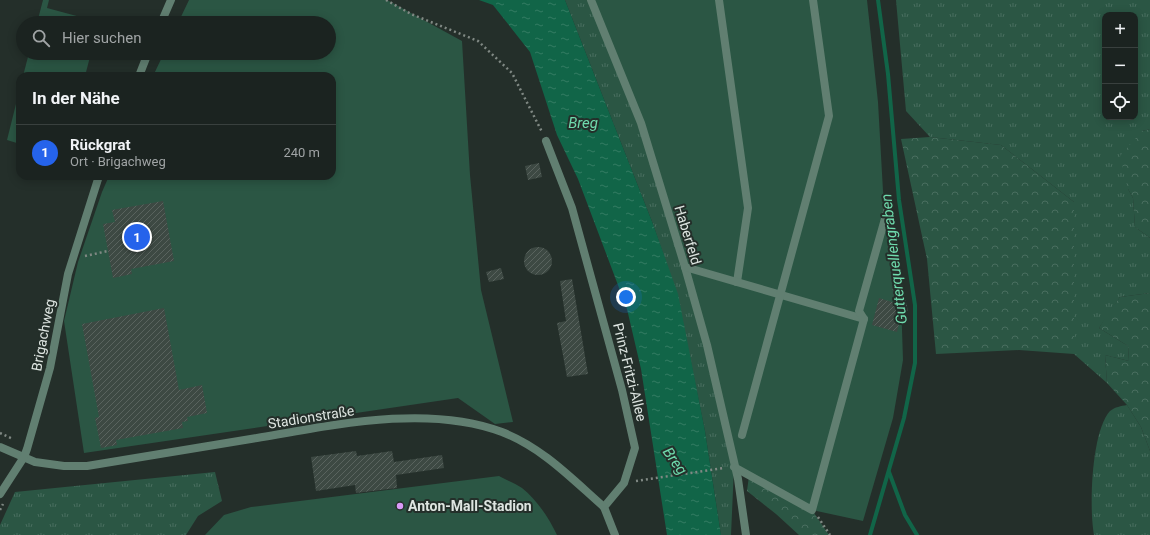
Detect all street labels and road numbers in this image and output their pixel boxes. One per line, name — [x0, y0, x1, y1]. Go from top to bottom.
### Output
street label: Haberfeld — [671, 203, 705, 267]
street label: Brigachweg — [28, 298, 58, 372]
street label: Prinz-Fritzi-Allee — [610, 321, 650, 423]
street label: Stadionstraße — [267, 402, 355, 432]

